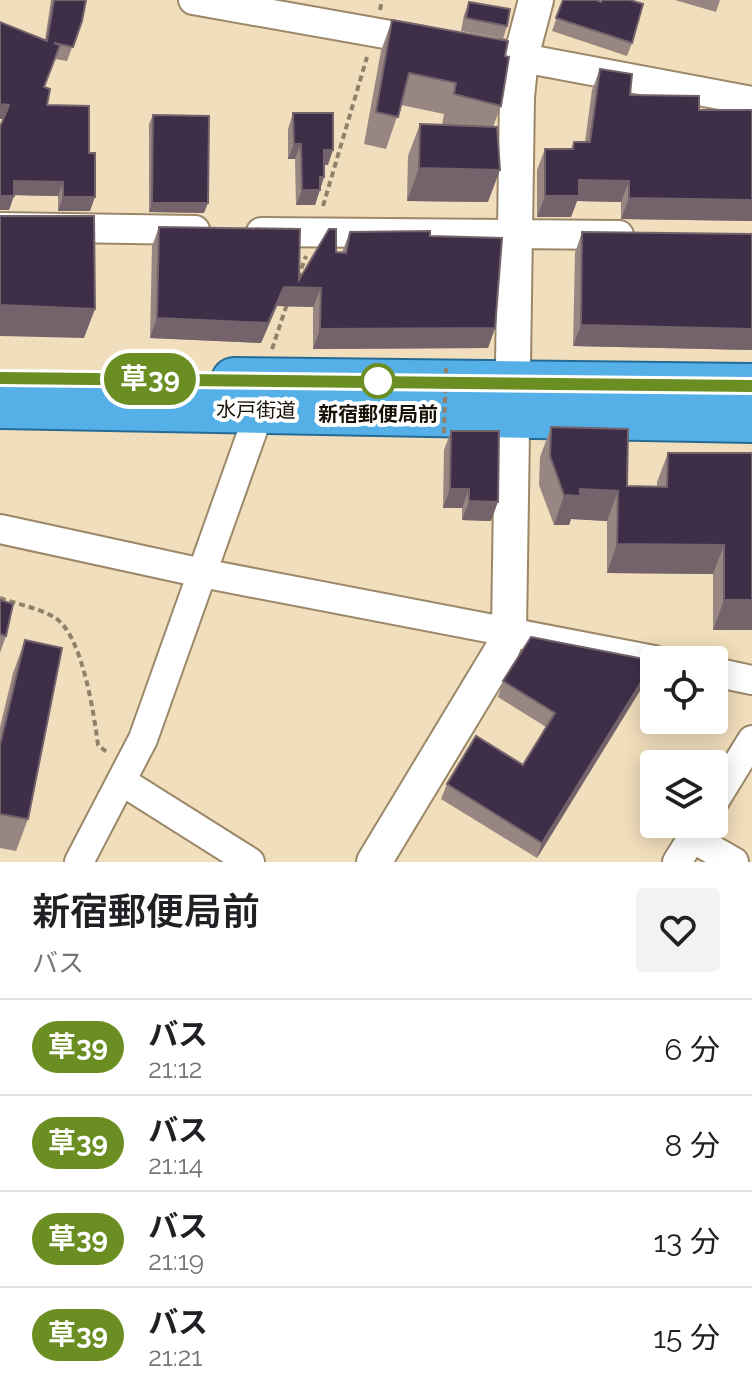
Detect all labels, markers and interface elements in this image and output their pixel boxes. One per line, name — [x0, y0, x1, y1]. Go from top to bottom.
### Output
line badge: 草39 — [104, 353, 196, 405]
text: 草39 — [120, 362, 180, 395]
marker: 新宿郵便局前 — [361, 364, 395, 398]
street label: 水戸街道 — [216, 397, 296, 423]
place label: 新宿郵便局前 — [318, 402, 438, 426]
map controls — [640, 646, 728, 838]
button: locate — [640, 646, 728, 734]
button: layers — [640, 750, 728, 838]
button: heart — [636, 888, 720, 972]
text: 新宿郵便局前 — [32, 889, 260, 934]
text: バス — [32, 948, 84, 978]
text: バス — [148, 1017, 208, 1052]
text: 草39 — [48, 1030, 108, 1063]
text: 6 分 — [664, 1032, 720, 1067]
text: 21:12 — [148, 1054, 202, 1084]
text: バス — [148, 1113, 208, 1148]
text: 草39 — [48, 1126, 108, 1159]
text: 8 分 — [665, 1128, 720, 1163]
text: 21:14 — [148, 1150, 203, 1180]
text: バス — [148, 1209, 208, 1244]
text: 草39 — [48, 1222, 108, 1255]
text: 13 分 — [653, 1224, 720, 1259]
text: 21:19 — [148, 1246, 204, 1276]
text: バス — [148, 1305, 208, 1340]
text: 草39 — [48, 1318, 108, 1351]
text: 15 分 — [653, 1320, 720, 1355]
text: 21:21 — [148, 1342, 202, 1372]

